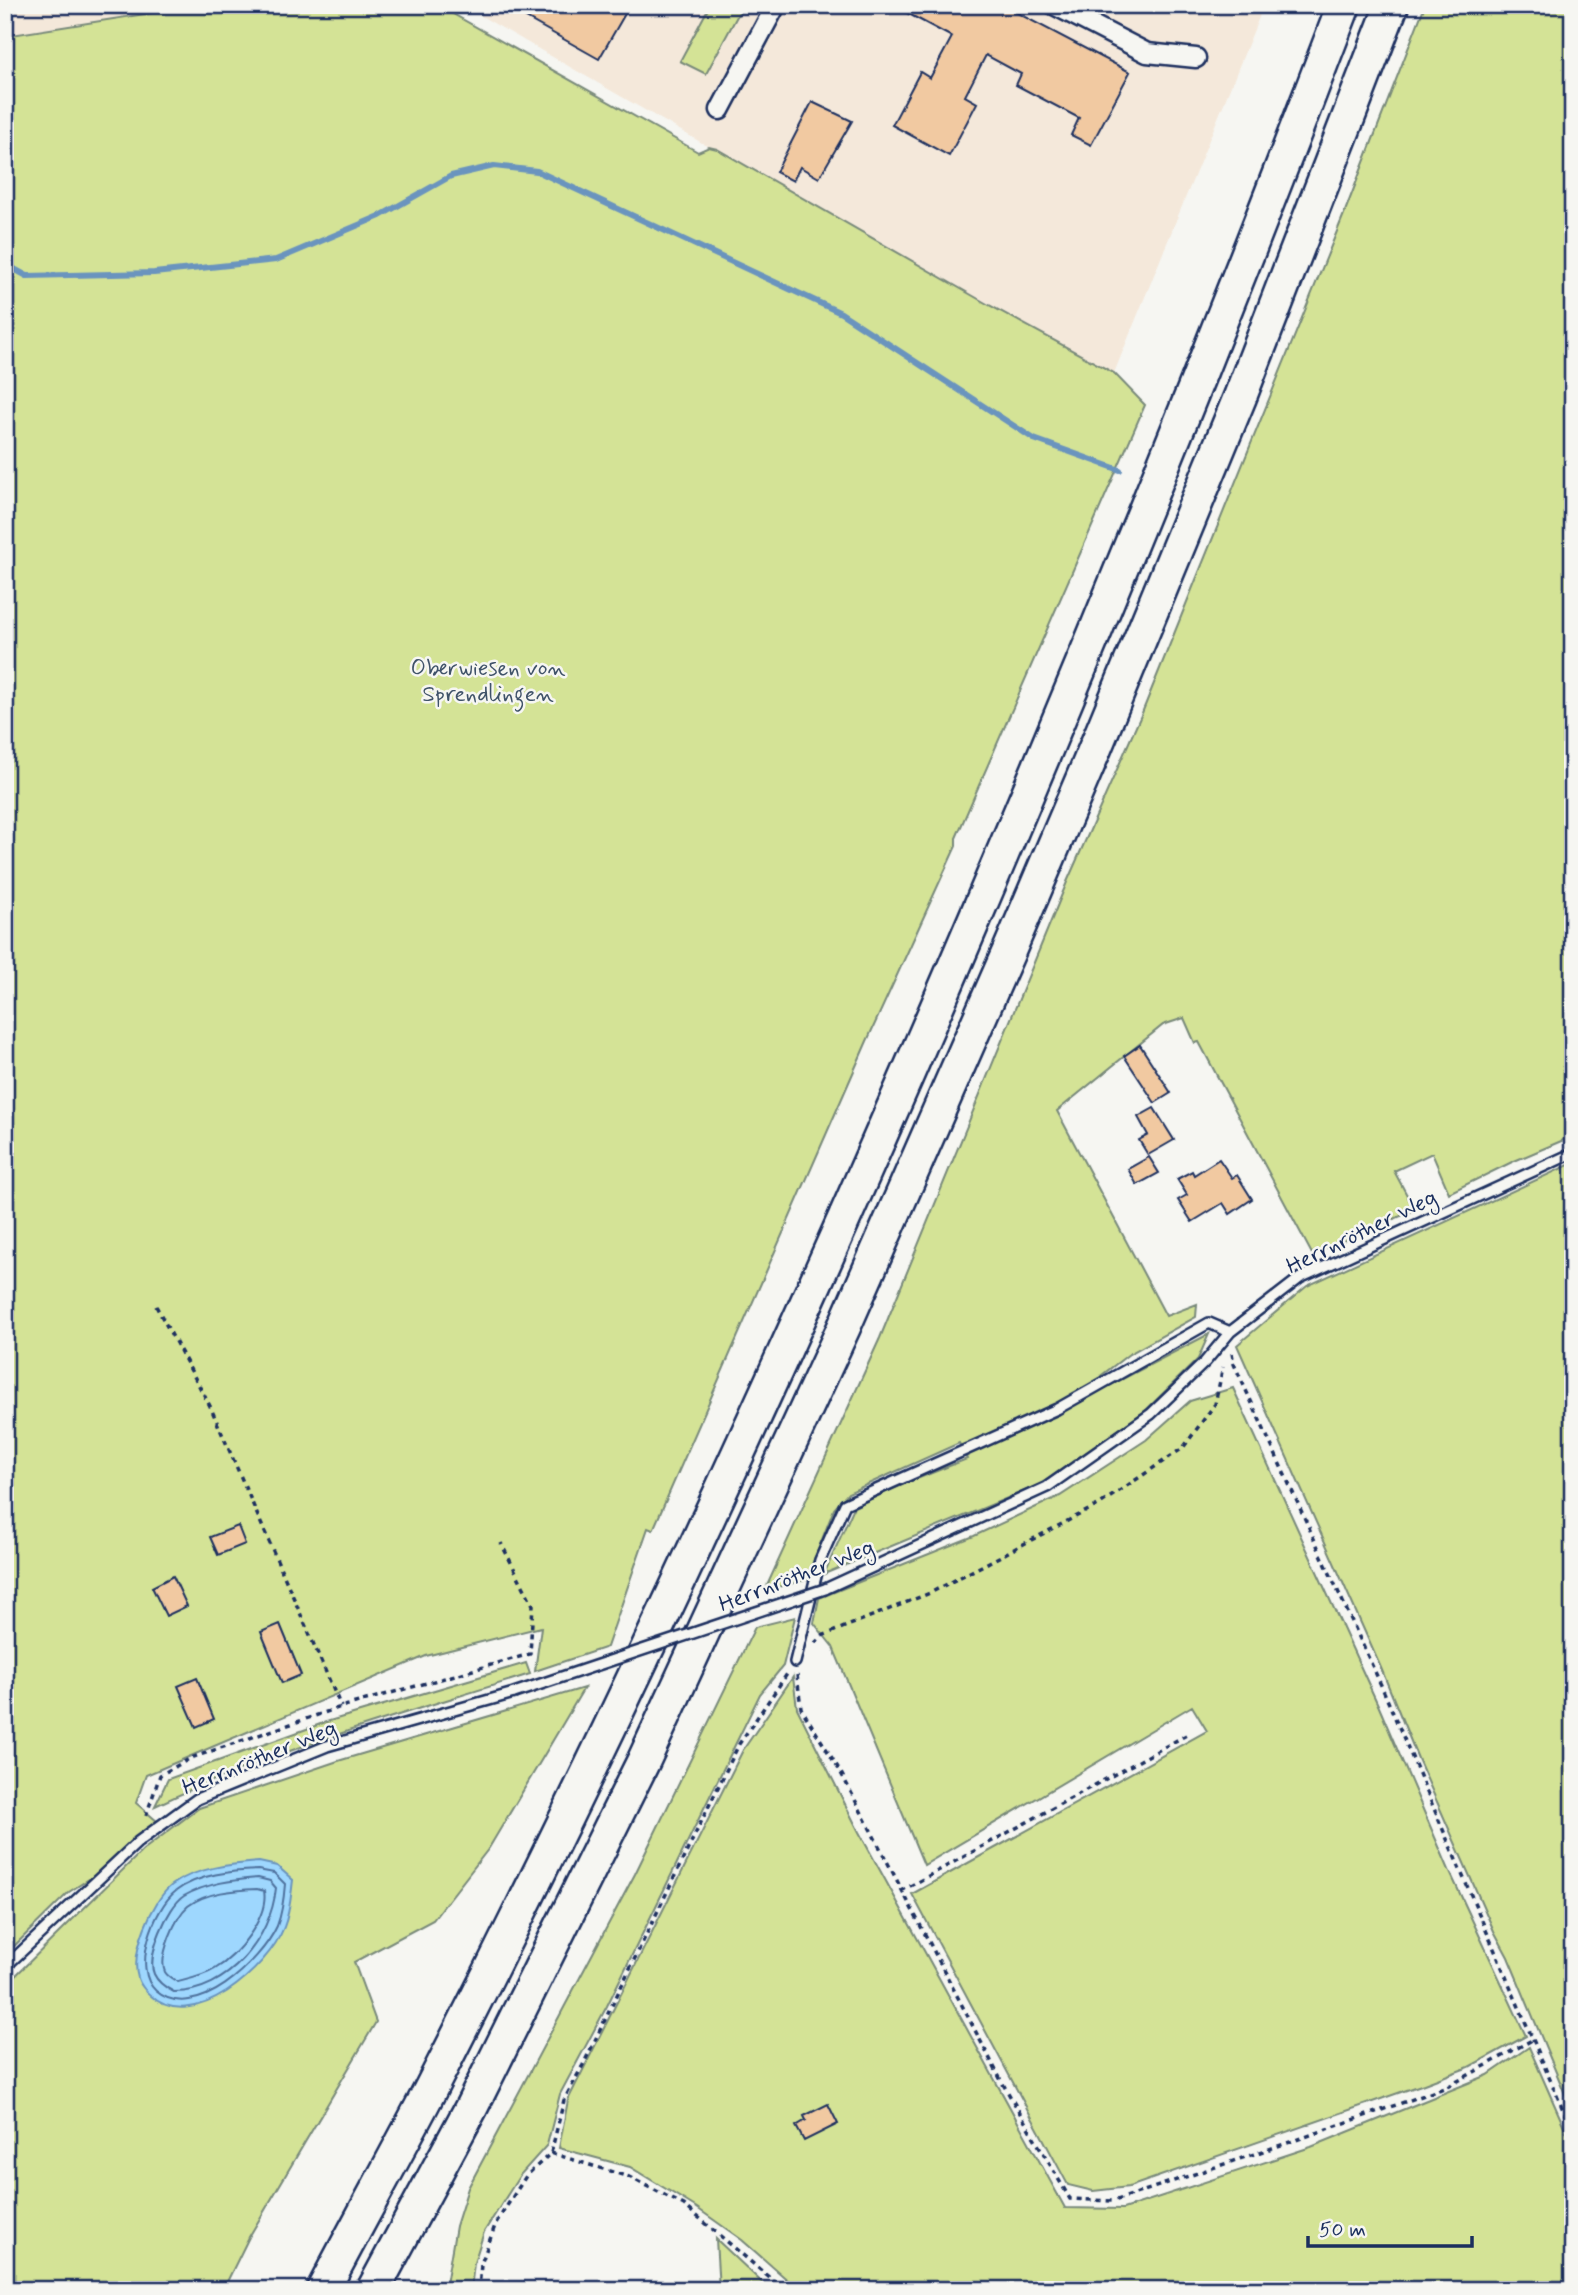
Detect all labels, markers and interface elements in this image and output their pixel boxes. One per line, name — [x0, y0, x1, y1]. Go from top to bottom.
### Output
park label: Oberwiesen von Sprendlingen — [410, 654, 566, 712]
street label: Herrnröther Weg — [1281, 1183, 1443, 1284]
street label: Herrnröther Weg — [715, 1533, 880, 1622]
street label: Herrnröther Weg — [178, 1714, 342, 1805]
scale bar — [1308, 2204, 1473, 2248]
text: 50 m — [1319, 2216, 1366, 2244]

